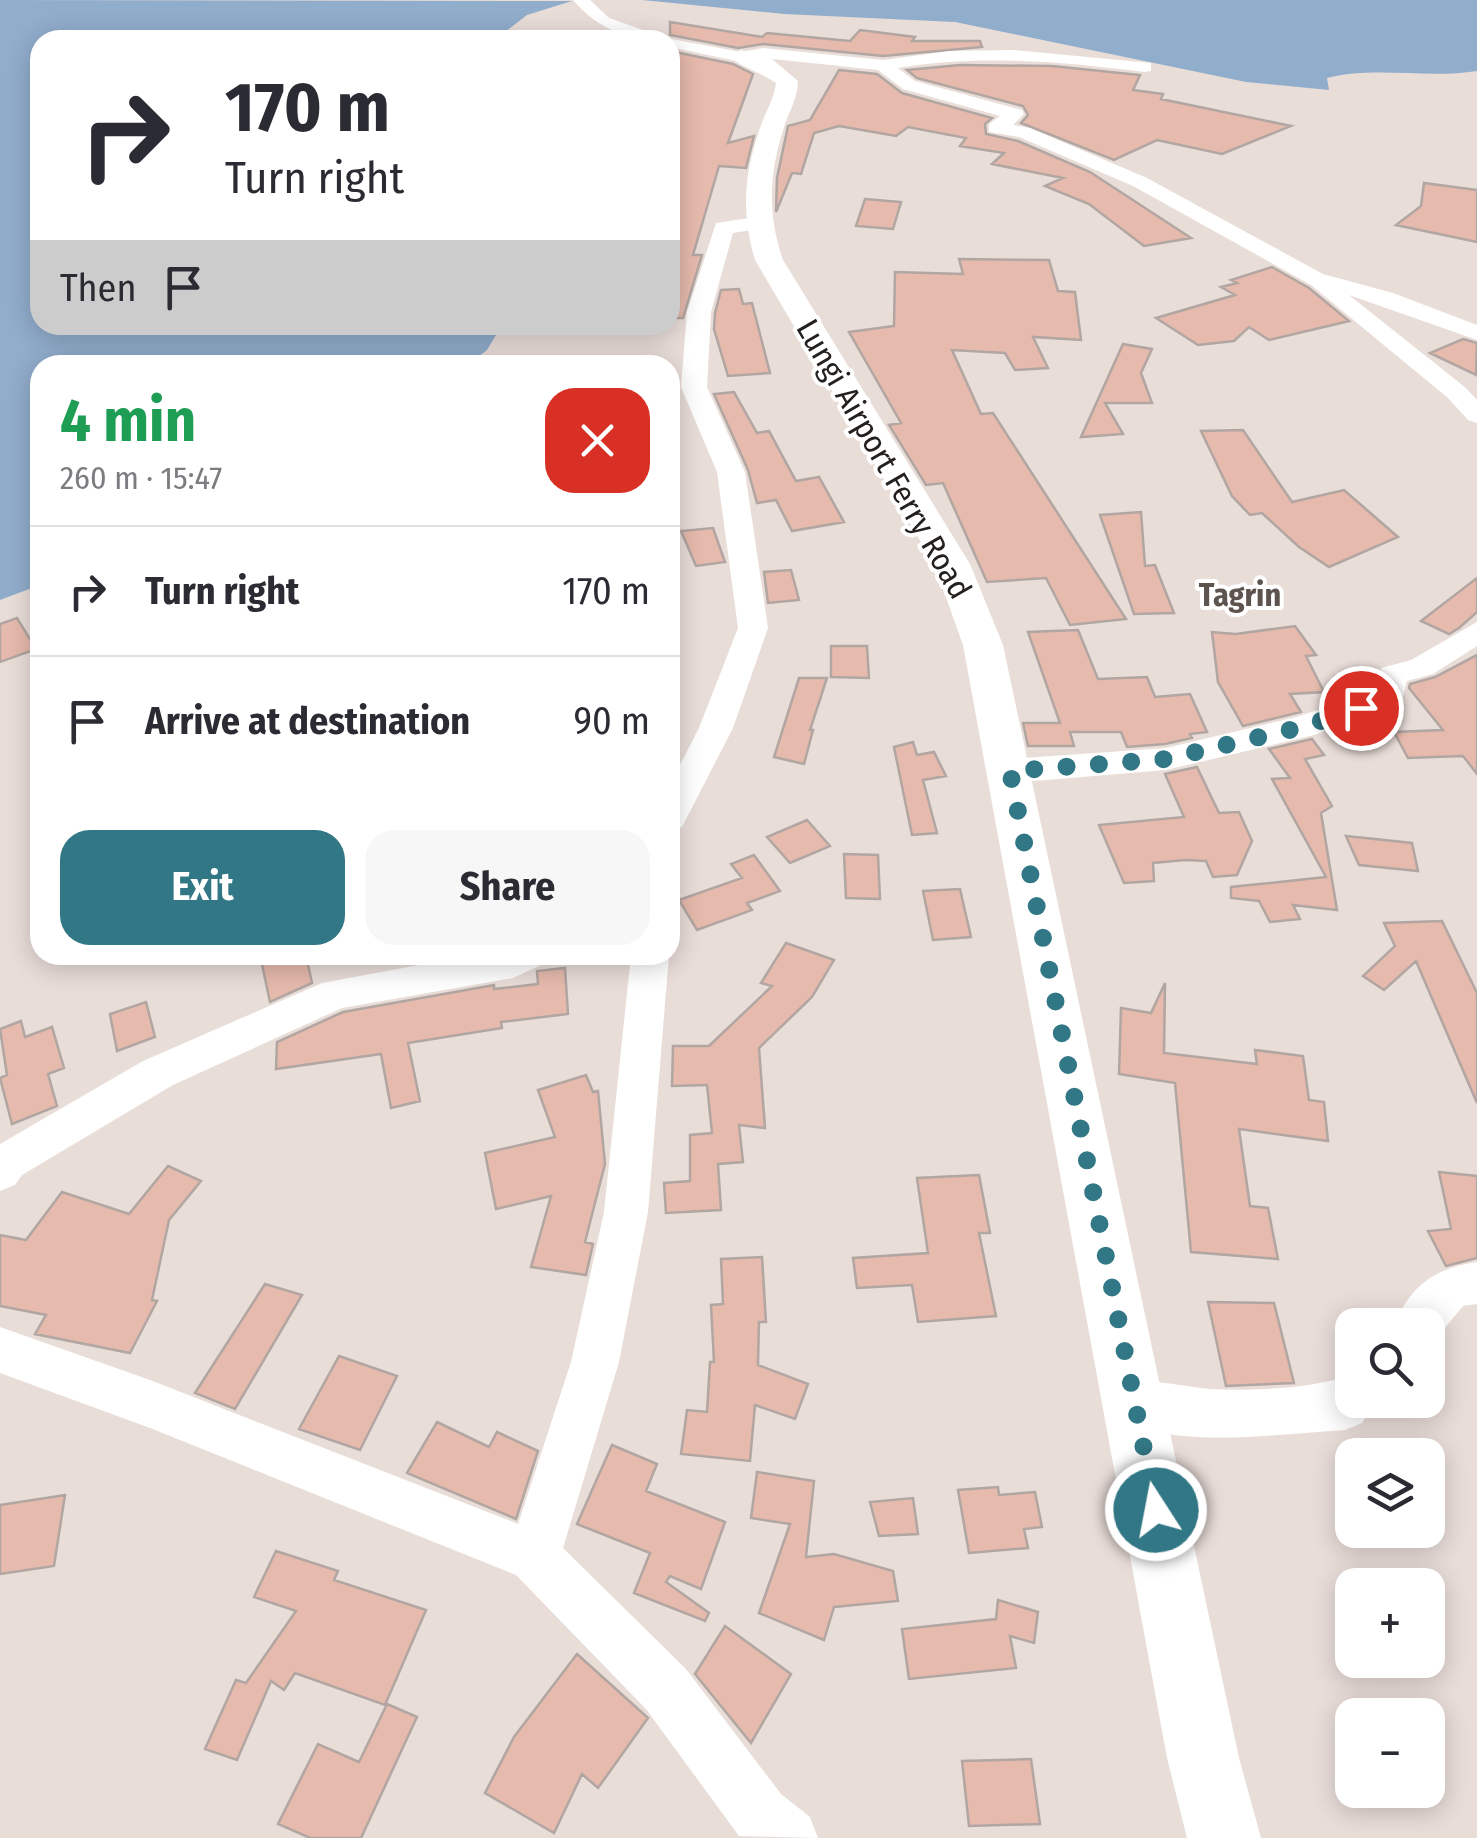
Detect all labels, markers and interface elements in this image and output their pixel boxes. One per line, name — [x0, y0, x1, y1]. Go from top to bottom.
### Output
text: 170 m — [225, 66, 390, 150]
icon: right — [60, 70, 190, 200]
text: Turn right — [225, 151, 404, 205]
icon: arrive — [156, 260, 211, 315]
text: Then — [60, 265, 136, 311]
street label: Lungi Airport Ferry Road — [789, 313, 979, 605]
text: 4 min — [60, 385, 196, 457]
button: close — [545, 388, 650, 493]
text: 260 m · 15:47 — [60, 459, 222, 497]
icon: right — [60, 564, 115, 619]
text: Turn right — [145, 568, 299, 614]
text: 170 m — [562, 568, 650, 614]
district label: Tagrin — [1199, 576, 1281, 614]
pin — [1319, 666, 1404, 751]
icon: arrive — [1334, 681, 1389, 736]
icon: arrive — [60, 694, 115, 749]
text: Arrive at destination — [145, 698, 470, 744]
text: 90 m — [574, 698, 650, 744]
button: Exit — [60, 830, 345, 945]
button: Share — [365, 830, 650, 945]
map controls — [1335, 1308, 1445, 1808]
button: search — [1335, 1308, 1445, 1418]
button: layers — [1335, 1438, 1445, 1548]
position arrow — [1104, 1458, 1208, 1562]
button: + — [1335, 1568, 1445, 1678]
button: − — [1335, 1698, 1445, 1808]

